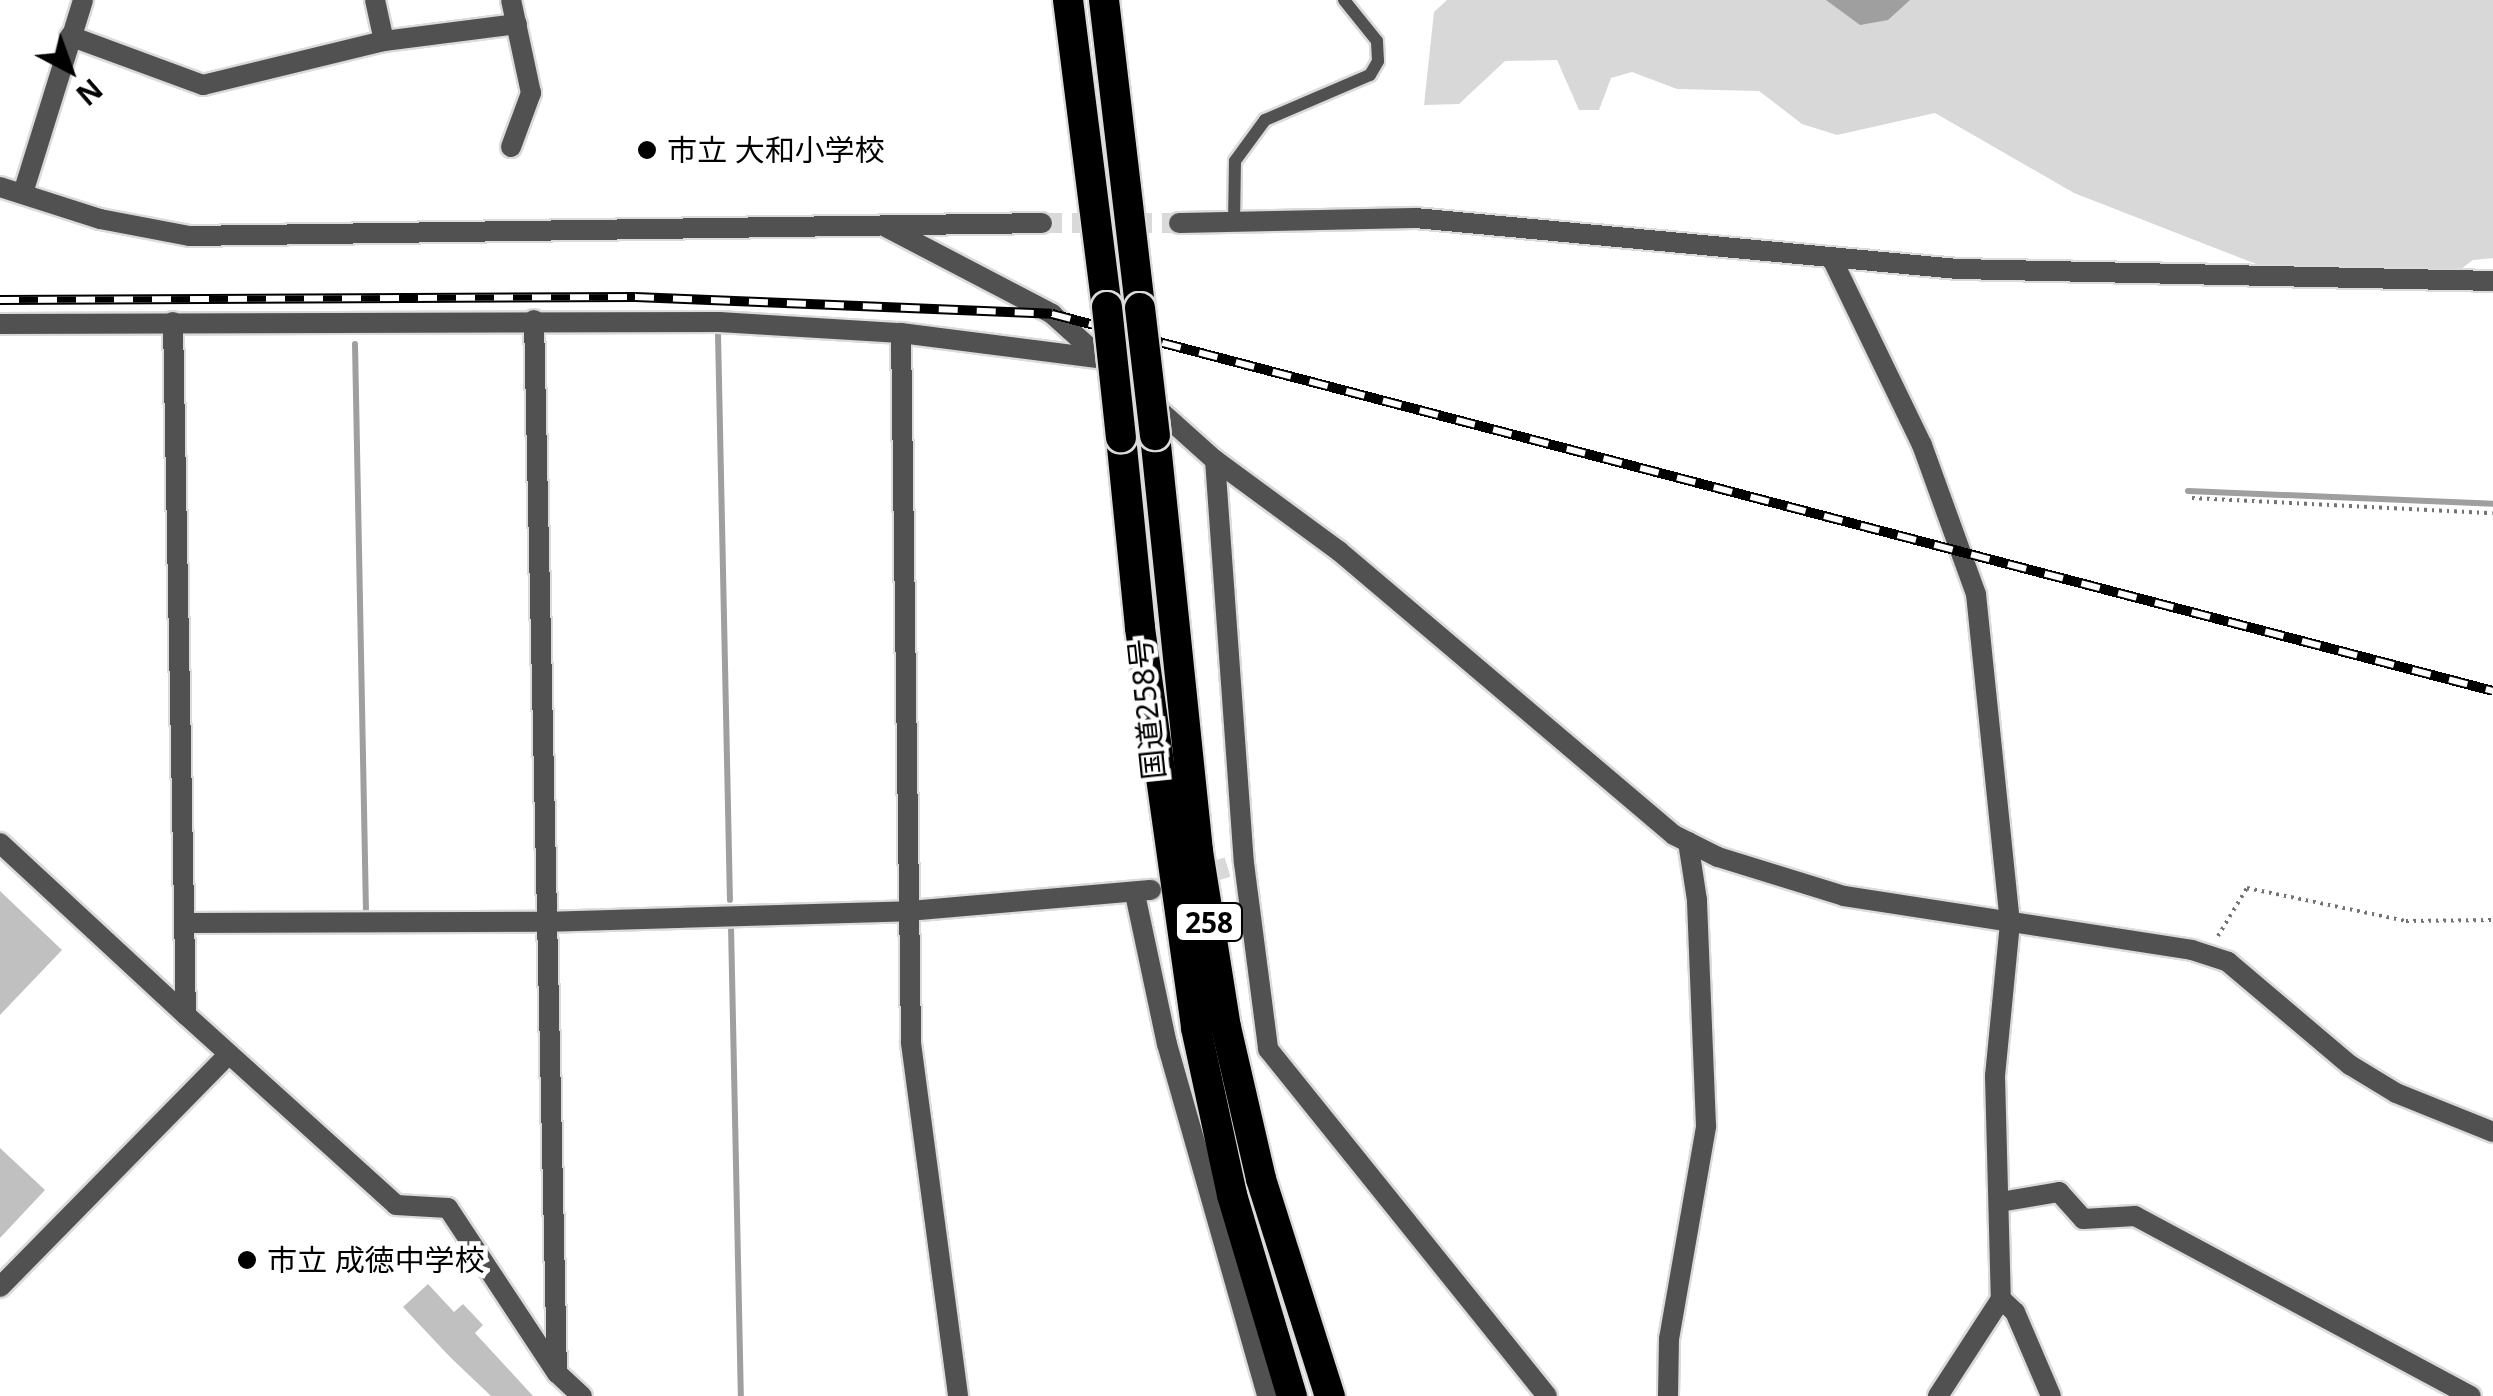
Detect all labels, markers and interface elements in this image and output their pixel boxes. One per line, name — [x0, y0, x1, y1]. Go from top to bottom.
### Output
north arrow — [20, 20, 120, 120]
text: N — [69, 71, 111, 114]
place label: 市立 大和小学校 — [667, 132, 885, 168]
marker: 市立 大和小学校 — [636, 139, 658, 161]
street label: 国道258号 — [1122, 637, 1172, 781]
road number: 258 — [1174, 899, 1244, 945]
place label: 市立 成徳中学校 — [267, 1242, 485, 1278]
marker: 市立 成徳中学校 — [236, 1249, 258, 1271]

